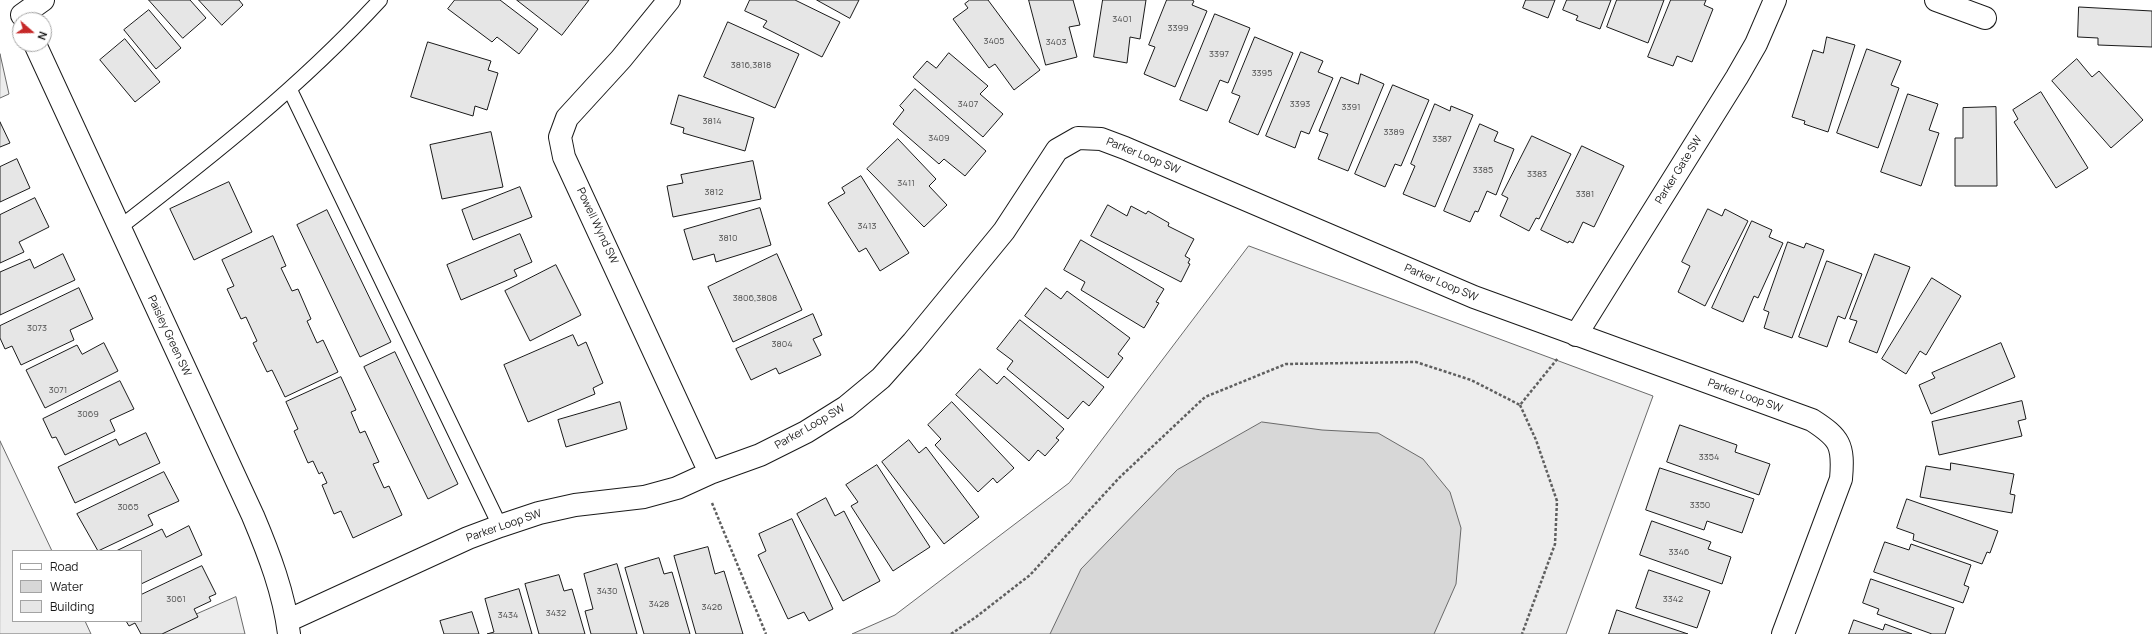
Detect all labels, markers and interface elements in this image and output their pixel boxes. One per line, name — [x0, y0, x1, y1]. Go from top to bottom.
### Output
north arrow — [12, 12, 52, 52]
house number: 3401 — [1112, 14, 1132, 24]
house number: 3399 — [1167, 23, 1189, 33]
text: N — [34, 30, 51, 42]
house number: 3405 — [984, 36, 1004, 46]
house number: 3403 — [1046, 37, 1066, 47]
house number: 3397 — [1209, 49, 1229, 59]
house number: 3816,3818 — [731, 60, 771, 70]
house number: 3395 — [1252, 68, 1272, 78]
house number: 3407 — [958, 99, 978, 109]
house number: 3393 — [1290, 99, 1310, 109]
house number: 3391 — [1341, 102, 1361, 112]
house number: 3814 — [702, 116, 722, 126]
house number: 3389 — [1384, 127, 1404, 137]
house number: 3409 — [928, 133, 950, 143]
street label: Parker Gate SW — [1653, 133, 1705, 207]
house number: 3387 — [1432, 134, 1452, 144]
street label: Parker Loop SW — [1104, 135, 1182, 177]
house number: 3385 — [1473, 165, 1493, 175]
house number: 3383 — [1527, 169, 1547, 179]
house number: 3411 — [897, 178, 915, 188]
street label: Powell Wynd SW — [573, 186, 621, 266]
house number: 3812 — [705, 187, 723, 197]
house number: 3381 — [1576, 189, 1594, 199]
house number: 3413 — [858, 221, 876, 231]
house number: 3810 — [718, 233, 738, 243]
street label: Parker Loop SW — [1402, 262, 1480, 304]
house number: 3806,3808 — [733, 293, 777, 303]
street label: Paisley Green SW — [145, 294, 193, 378]
house number: 3073 — [27, 323, 47, 333]
house number: 3804 — [772, 339, 792, 349]
street label: Parker Loop SW — [1706, 376, 1784, 416]
house number: 3071 — [49, 385, 67, 395]
street label: Parker Loop SW — [773, 402, 847, 452]
house number: 3069 — [77, 409, 99, 419]
house number: 3354 — [1699, 452, 1719, 462]
house number: 3350 — [1690, 500, 1710, 510]
house number: 3065 — [117, 502, 139, 512]
street label: Parker Loop SW — [465, 507, 543, 545]
house number: 3346 — [1669, 547, 1689, 557]
legend — [12, 550, 142, 622]
text: Road — [50, 558, 78, 575]
text: Water — [50, 578, 83, 595]
house number: 3430 — [597, 586, 617, 596]
house number: 3061 — [166, 594, 186, 604]
house number: 3342 — [1663, 594, 1683, 604]
text: Building — [50, 598, 94, 615]
house number: 3428 — [649, 599, 669, 609]
house number: 3426 — [702, 602, 722, 612]
house number: 3432 — [546, 608, 566, 618]
house number: 3434 — [498, 610, 518, 620]

